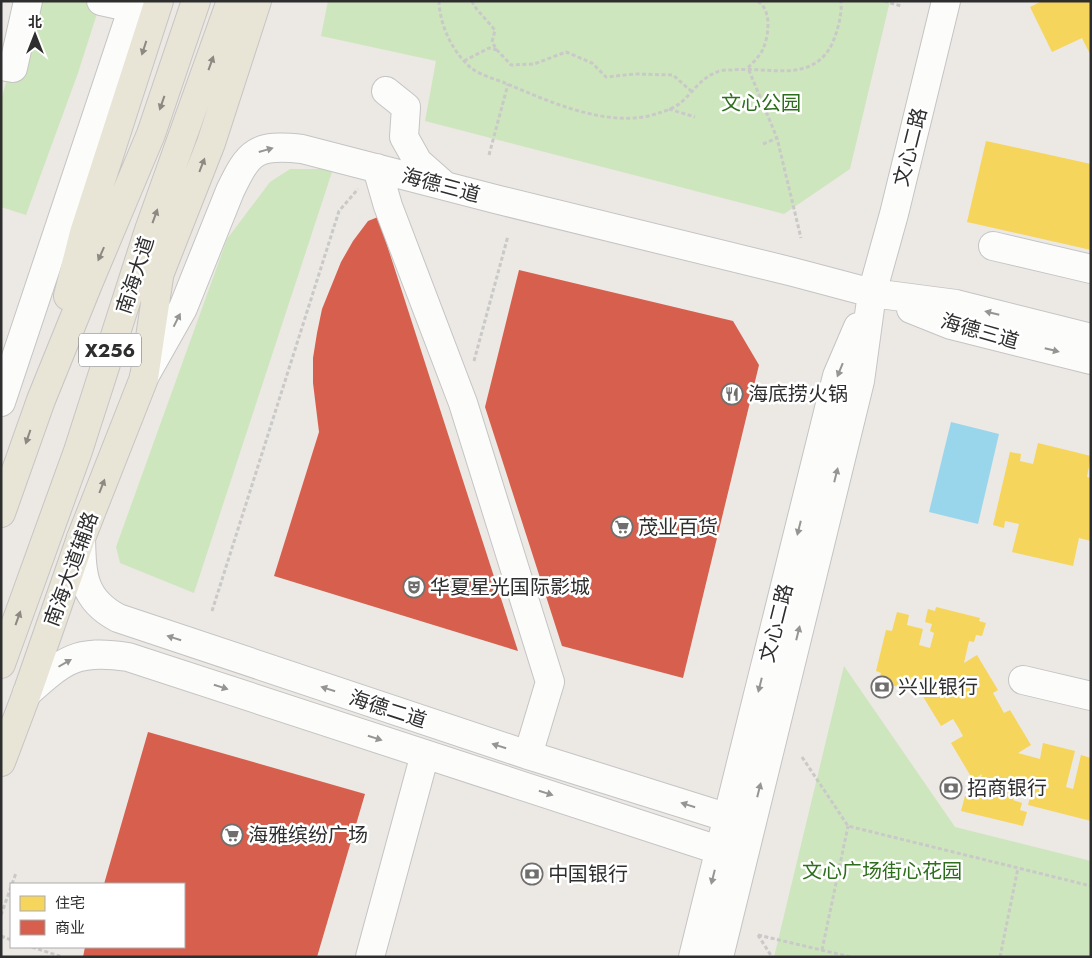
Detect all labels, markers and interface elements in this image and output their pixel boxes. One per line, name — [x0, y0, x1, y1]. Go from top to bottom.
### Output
north arrow — [10, 10, 60, 60]
text: 北 — [28, 12, 42, 32]
one-way arrow — [140, 40, 147, 55]
one-way arrow — [207, 55, 215, 70]
park label: 文心公园 — [721, 89, 801, 118]
one-way arrow — [158, 96, 165, 111]
street label: 文心二路 — [887, 105, 934, 189]
one-way arrow — [259, 145, 274, 153]
one-way arrow — [199, 158, 206, 173]
street label: 海德三道 — [398, 161, 483, 210]
one-way arrow — [152, 208, 159, 223]
street label: 南海大道 — [109, 233, 162, 318]
one-way arrow — [96, 247, 104, 261]
street label: 海德三道 — [937, 307, 1022, 356]
one-way arrow — [985, 309, 1000, 317]
one-way arrow — [173, 313, 181, 328]
road number: X256 — [79, 334, 141, 366]
one-way arrow — [1044, 346, 1059, 354]
one-way arrow — [835, 363, 843, 377]
place label: 海底捞火锅 — [748, 380, 848, 409]
restaurant icon: 海底捞火锅 — [720, 382, 744, 406]
one-way arrow — [24, 430, 31, 445]
one-way arrow — [832, 467, 840, 482]
one-way arrow — [98, 478, 106, 493]
street label: 南海大道辅路 — [37, 508, 106, 631]
place label: 茂业百货 — [638, 513, 718, 542]
supermarket icon: 茂业百货 — [610, 515, 634, 539]
one-way arrow — [795, 520, 803, 535]
place label: 华夏星光国际影城 — [430, 573, 590, 602]
theatre icon: 华夏星光国际影城 — [402, 575, 426, 599]
street label: 文心二路 — [753, 581, 800, 665]
one-way arrow — [14, 610, 22, 625]
one-way arrow — [794, 625, 802, 640]
one-way arrow — [167, 634, 182, 641]
one-way arrow — [59, 659, 72, 668]
place label: 兴业银行 — [898, 673, 978, 702]
bank icon: 兴业银行 — [870, 675, 894, 699]
one-way arrow — [756, 678, 764, 693]
one-way arrow — [214, 683, 229, 691]
street label: 海德二道 — [345, 683, 430, 736]
one-way arrow — [321, 685, 336, 692]
one-way arrow — [368, 734, 383, 742]
one-way arrow — [492, 742, 507, 749]
place label: 招商银行 — [967, 774, 1047, 803]
bank icon: 招商银行 — [939, 776, 963, 800]
one-way arrow — [755, 783, 763, 798]
one-way arrow — [539, 790, 554, 798]
one-way arrow — [680, 801, 695, 809]
place label: 海雅缤纷广场 — [248, 821, 368, 850]
supermarket icon: 海雅缤纷广场 — [220, 823, 244, 847]
park label: 文心广场街心花园 — [802, 857, 962, 886]
place label: 中国银行 — [548, 860, 628, 889]
bank icon: 中国银行 — [520, 862, 544, 886]
one-way arrow — [709, 869, 717, 884]
legend — [10, 883, 185, 948]
text: 住宅 — [55, 892, 85, 914]
text: 商业 — [55, 917, 85, 939]

